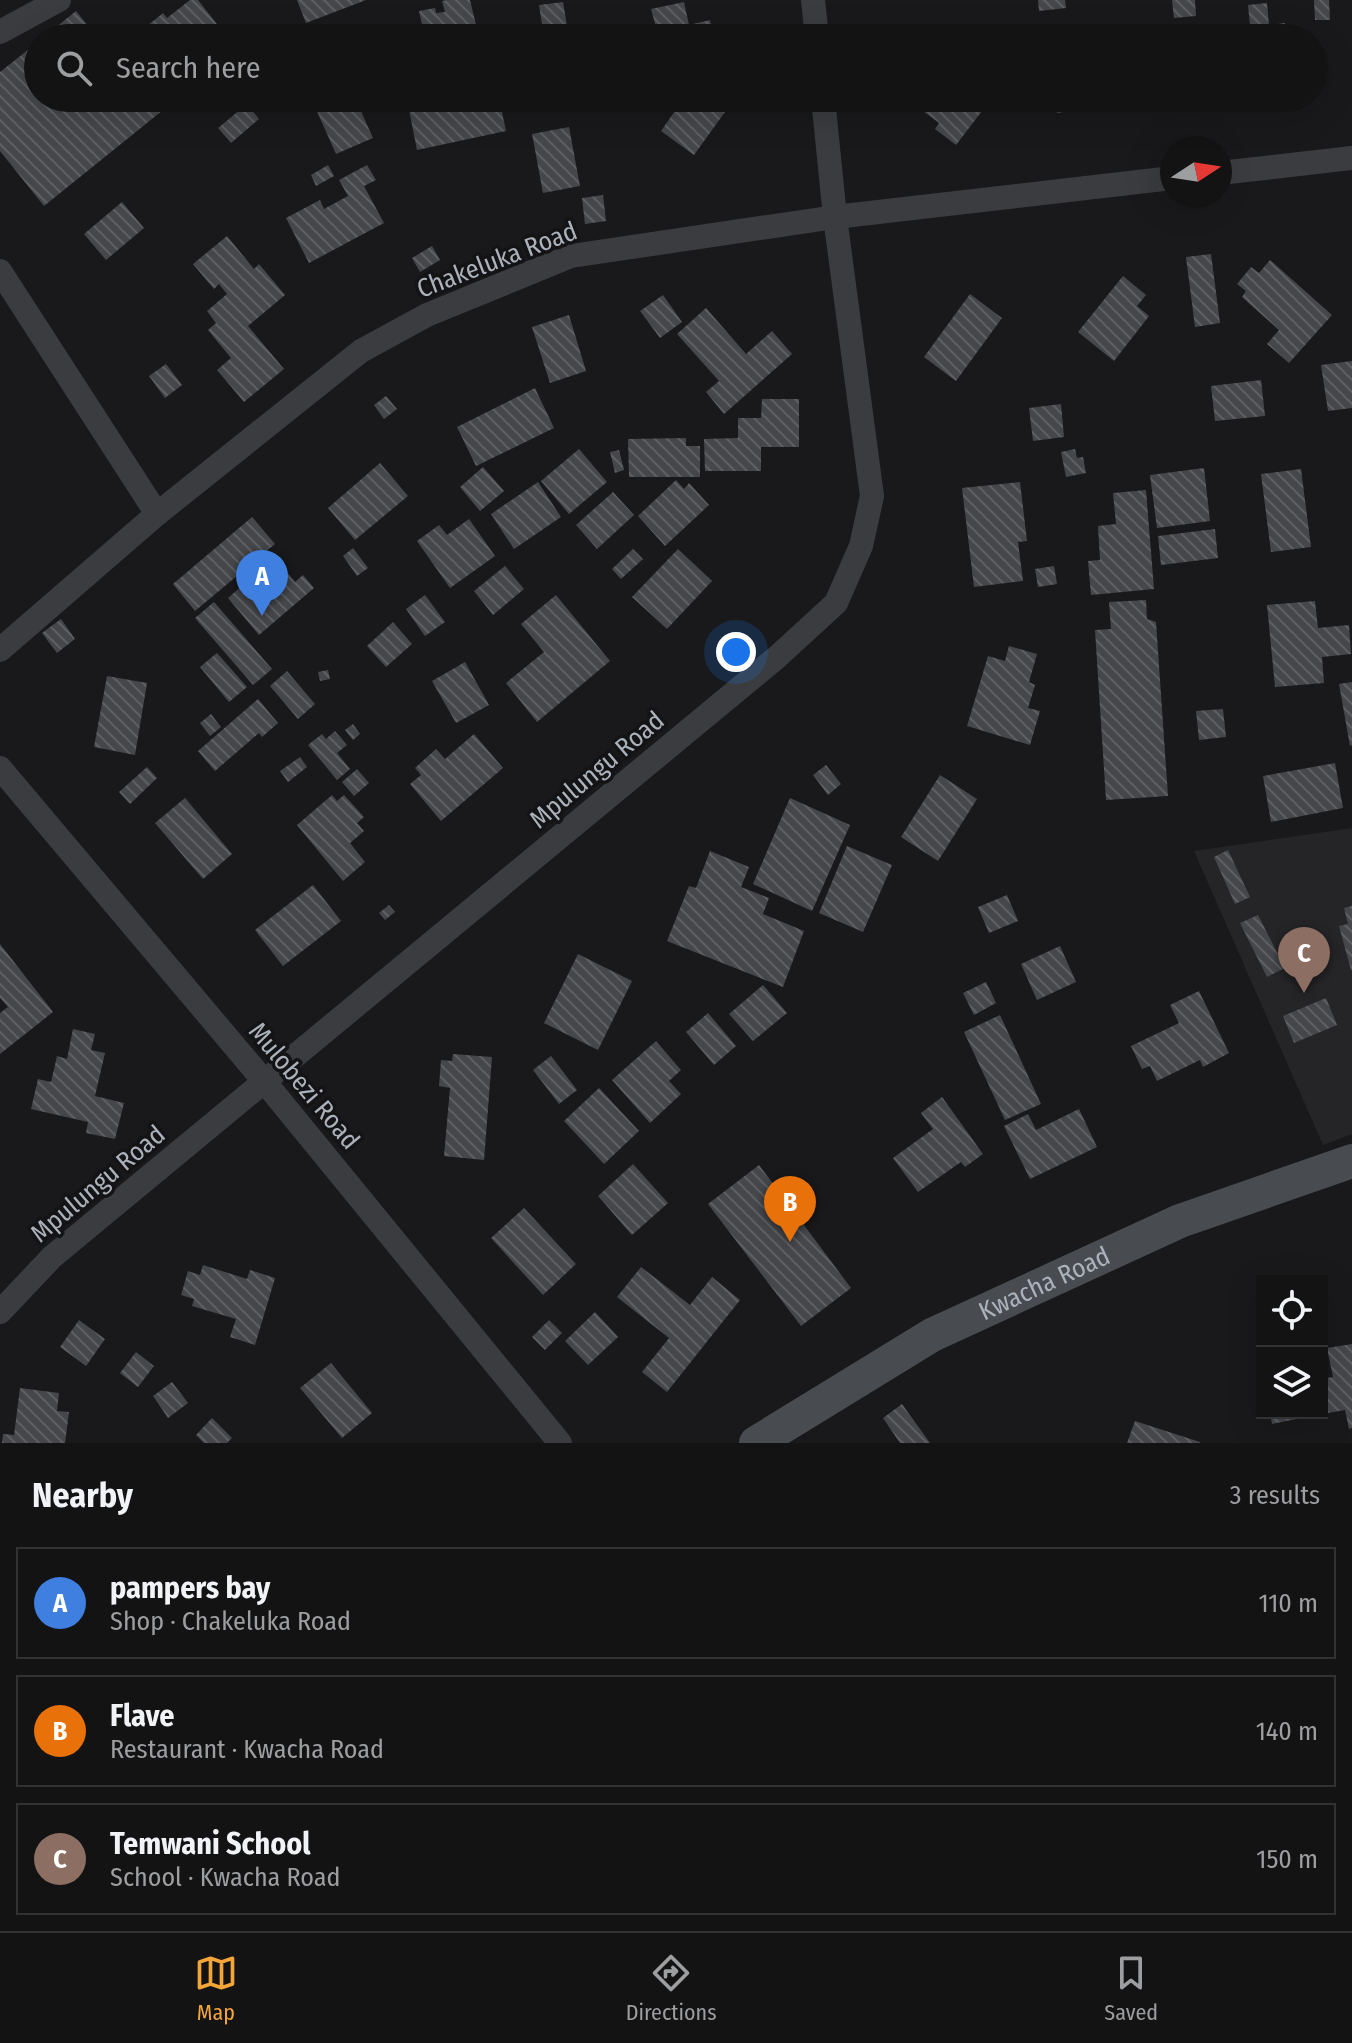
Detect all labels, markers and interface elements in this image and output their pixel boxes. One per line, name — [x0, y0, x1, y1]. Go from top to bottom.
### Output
search box — [24, 24, 1328, 112]
icon: search — [52, 46, 96, 90]
text: Search here — [116, 50, 261, 86]
north arrow — [1160, 136, 1232, 208]
street label: Chakeluka Road — [413, 215, 581, 305]
pin: A — [236, 550, 288, 616]
your location — [716, 632, 756, 672]
street label: Mpulungu Road — [524, 705, 670, 835]
pin: C — [1278, 927, 1330, 993]
street label: Mulobezi Road — [242, 1016, 366, 1156]
street label: Mpulungu Road — [25, 1119, 171, 1249]
pin: B — [764, 1176, 816, 1242]
street label: Kwacha Road — [974, 1240, 1115, 1327]
map controls — [1256, 1275, 1328, 1419]
button: locate — [1256, 1275, 1328, 1347]
button: layers — [1256, 1347, 1328, 1419]
text: Nearby — [32, 1475, 133, 1516]
text: 3 results — [1230, 1480, 1320, 1511]
text: pampers bay — [110, 1570, 270, 1606]
text: A — [53, 1588, 67, 1619]
text: 110 m — [1258, 1588, 1318, 1619]
text: Shop · Chakeluka Road — [110, 1606, 351, 1637]
text: Flave — [110, 1698, 175, 1734]
text: B — [53, 1716, 67, 1747]
text: 140 m — [1256, 1716, 1318, 1747]
text: Restaurant · Kwacha Road — [110, 1734, 384, 1765]
text: Temwani School — [110, 1826, 311, 1862]
text: C — [53, 1844, 67, 1875]
text: 150 m — [1256, 1844, 1318, 1875]
text: School · Kwacha Road — [110, 1862, 340, 1893]
tab: Map — [194, 1951, 238, 2026]
tab: Directions — [626, 1951, 717, 2026]
tab: Saved — [1104, 1951, 1158, 2026]

